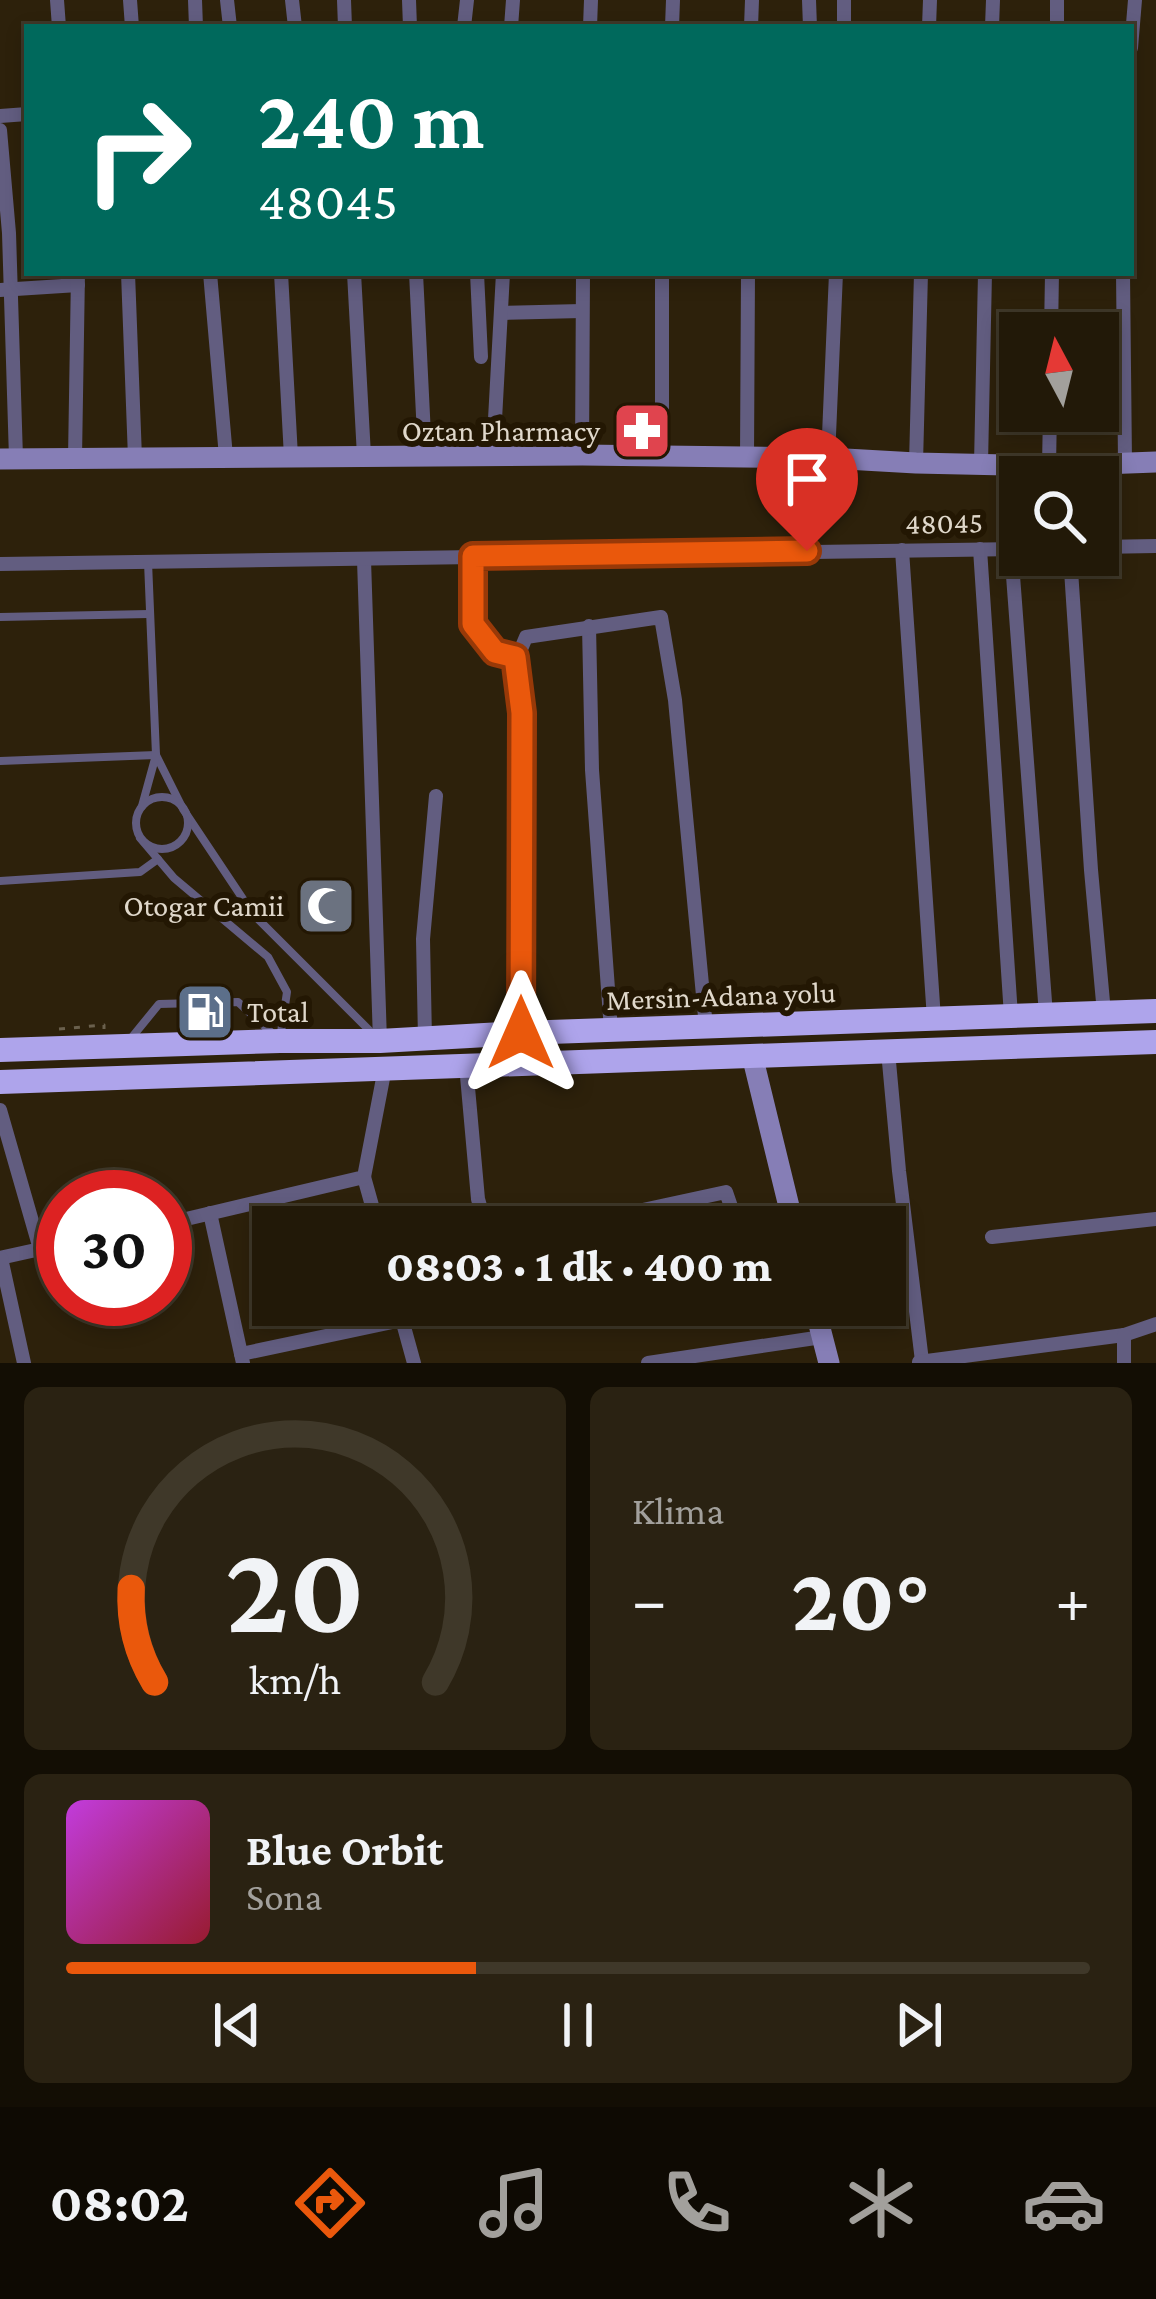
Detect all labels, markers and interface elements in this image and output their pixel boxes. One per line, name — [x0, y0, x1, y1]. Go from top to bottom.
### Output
icon: right — [60, 72, 216, 228]
text: 240 m — [258, 73, 484, 166]
text: 48045 — [258, 171, 398, 231]
north arrow — [999, 312, 1119, 432]
map controls — [999, 312, 1119, 576]
pharmacy icon: Oztan Pharmacy — [611, 400, 673, 462]
place label: Oztan Pharmacy — [402, 414, 600, 448]
pin — [756, 428, 858, 551]
icon: arrive — [774, 446, 840, 512]
button: search — [999, 456, 1119, 576]
street label: 48045 — [905, 505, 983, 540]
mosque icon: Otogar Camii — [295, 875, 357, 937]
place label: Otogar Camii — [124, 889, 284, 923]
position arrow — [458, 970, 584, 1096]
street label: Mersin-Adana yolu — [606, 975, 836, 1017]
fuel station icon: Total — [174, 981, 236, 1043]
place label: Total — [247, 995, 309, 1028]
speed limit sign: 30 — [36, 1170, 192, 1326]
text: 08:03 · 1 dk · 400 m — [386, 1241, 772, 1291]
text: Klima — [632, 1489, 724, 1532]
text: 20 — [225, 1519, 365, 1658]
text: 20° — [791, 1549, 931, 1649]
text: − — [632, 1563, 667, 1636]
text: + — [1055, 1563, 1090, 1636]
text: km/h — [249, 1655, 341, 1702]
text: Blue Orbit — [246, 1825, 443, 1875]
text: Sona — [246, 1875, 323, 1918]
icon: previous — [204, 1992, 270, 2058]
icon: pause — [545, 1992, 611, 2058]
icon: next — [886, 1992, 952, 2058]
icon: directions — [288, 2161, 372, 2245]
icon: music — [472, 2161, 556, 2245]
icon: phone — [655, 2161, 739, 2245]
icon: climate — [839, 2161, 923, 2245]
icon: car — [1022, 2161, 1106, 2245]
text: 08:02 — [50, 2173, 189, 2233]

